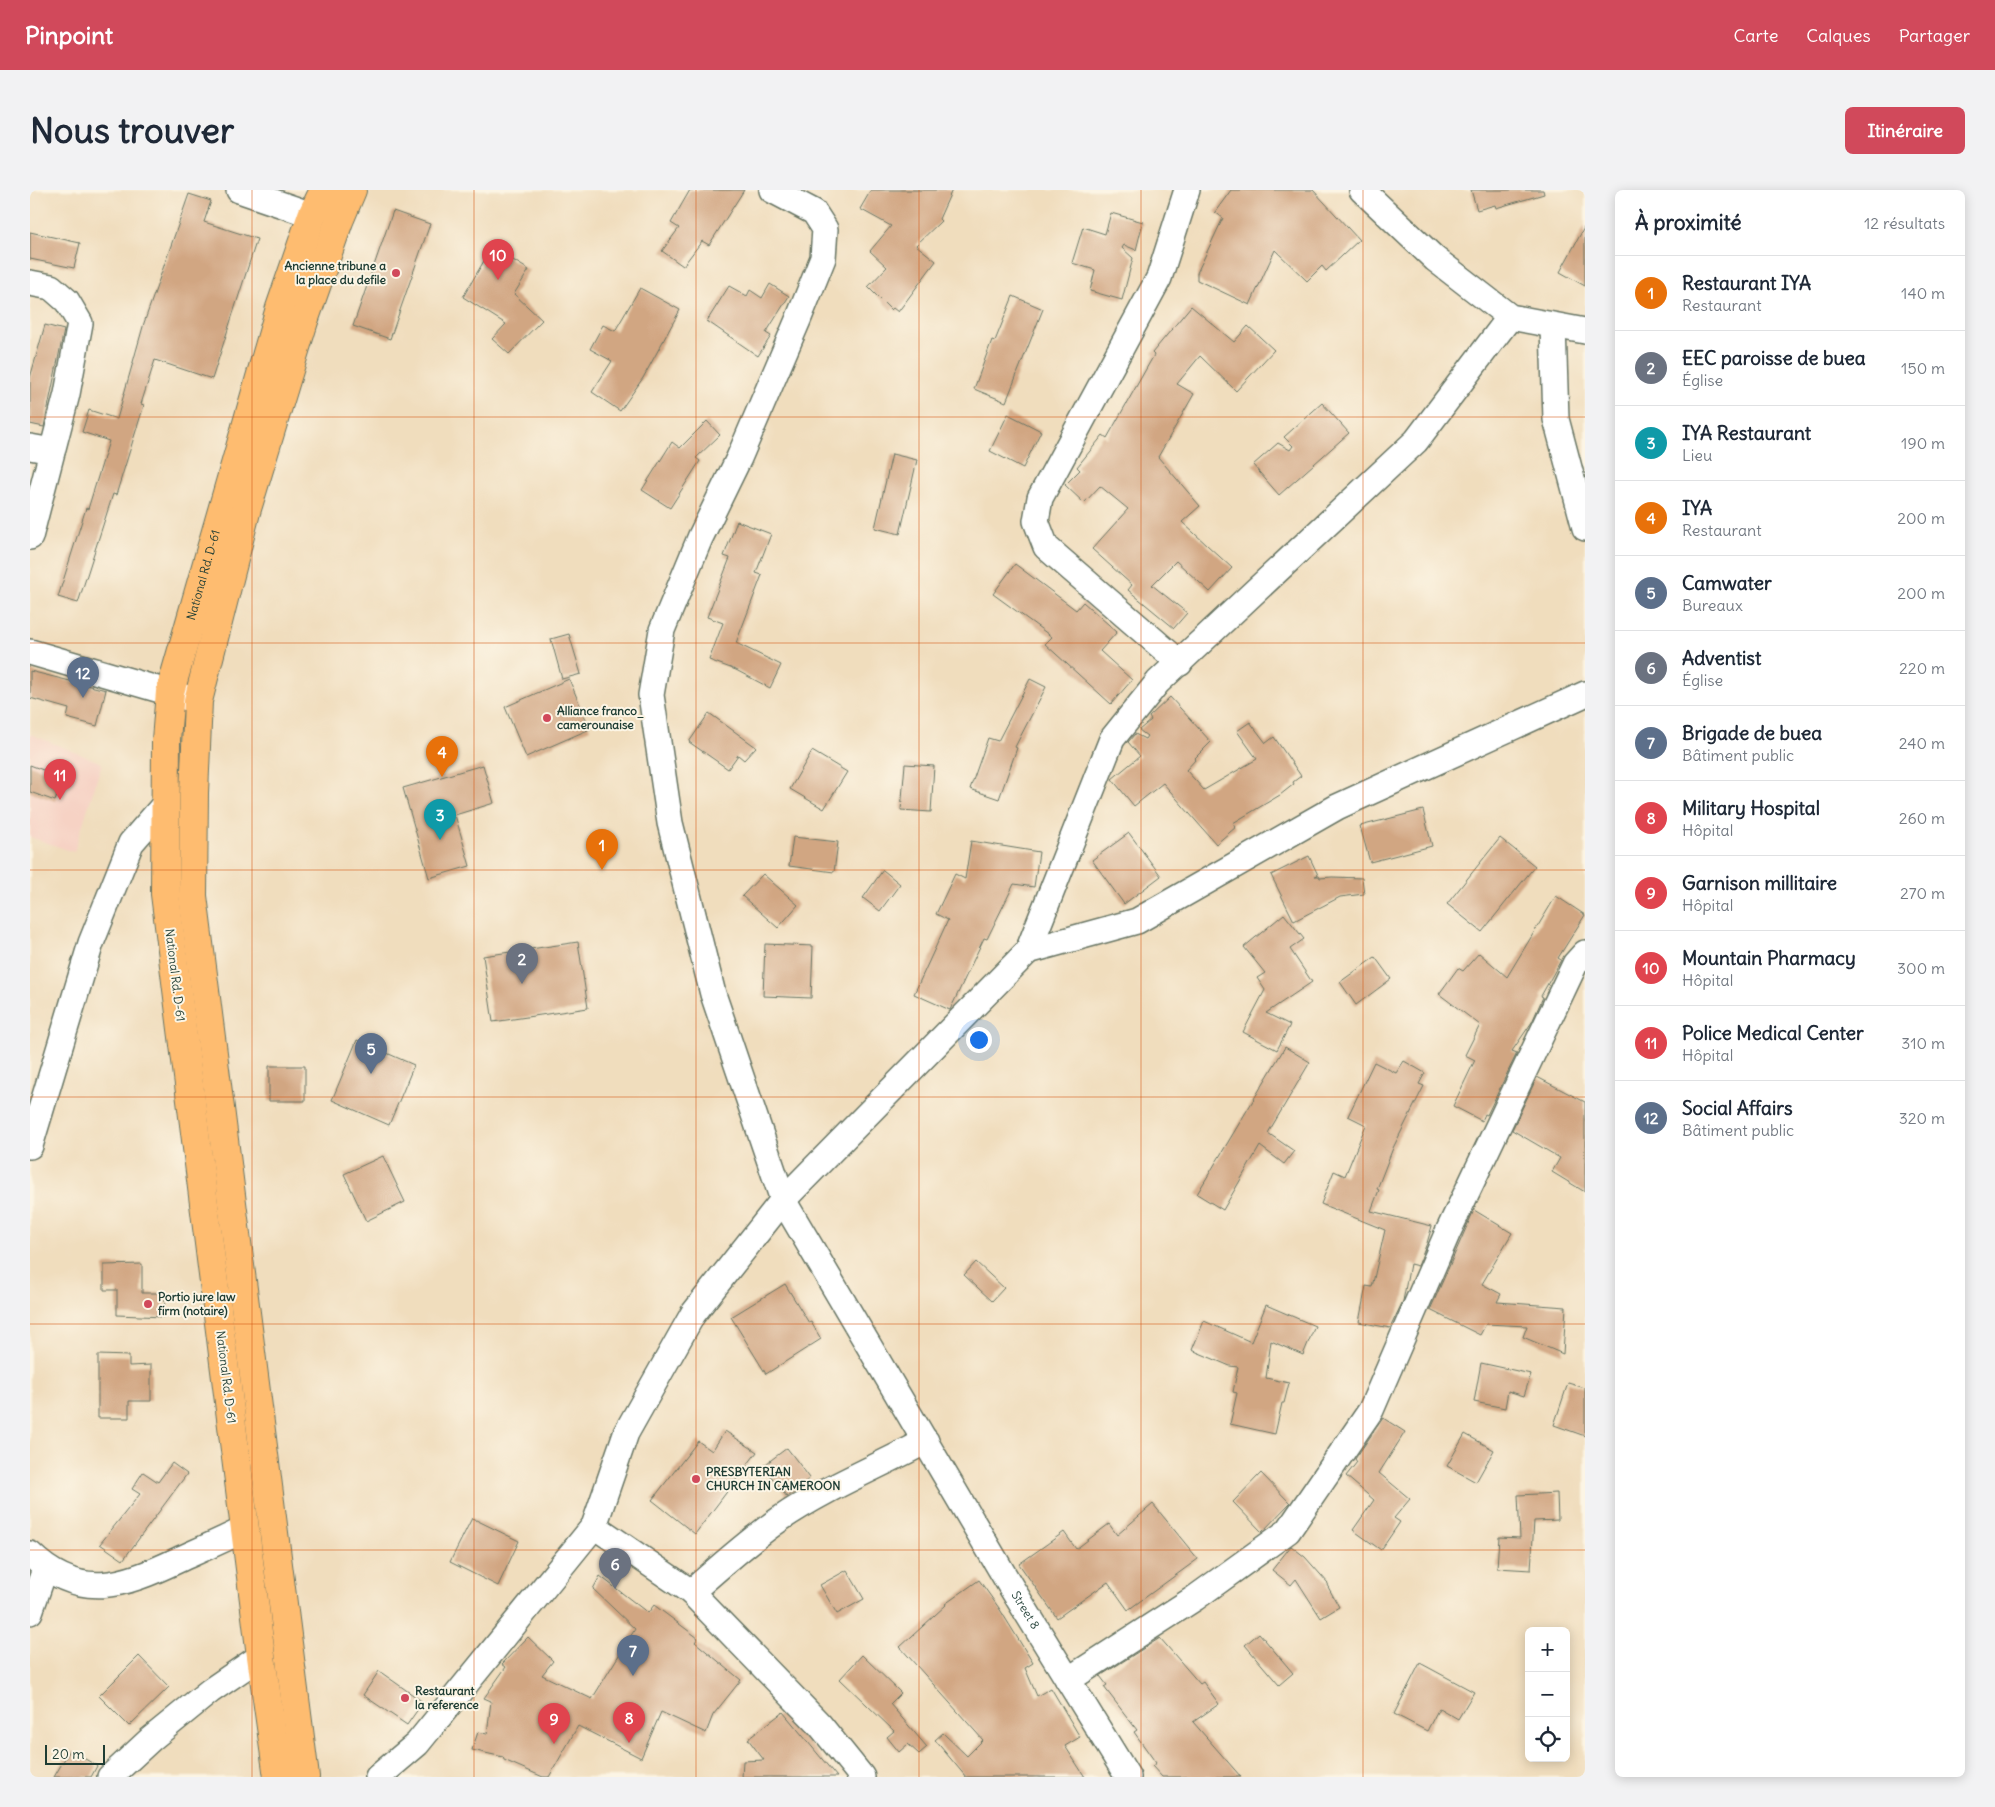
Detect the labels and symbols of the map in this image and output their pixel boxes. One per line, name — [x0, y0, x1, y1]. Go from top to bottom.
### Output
pin: 10 — [482, 239, 514, 280]
place label: Ancienne tribune a la place du defile — [284, 258, 387, 288]
marker: Ancienne tribune a la place du defile — [390, 267, 402, 279]
street label: National Rd. D-61 — [183, 528, 223, 622]
pin: 12 — [67, 657, 99, 698]
place label: Alliance franco_ camerounaise — [557, 703, 644, 732]
marker: Alliance franco_ camerounaise — [541, 712, 553, 724]
pin: 4 — [426, 736, 458, 777]
pin: 11 — [44, 759, 76, 800]
pin: 3 — [424, 799, 456, 840]
pin: 1 — [586, 829, 618, 870]
street label: National Rd. D-61 — [162, 928, 189, 1022]
pin: 2 — [506, 943, 538, 984]
your location — [966, 1027, 992, 1053]
pin: 5 — [355, 1033, 387, 1074]
place label: Portio jure law firm (notaire) — [157, 1289, 236, 1319]
marker: Portio jure law firm (notaire) — [142, 1298, 154, 1310]
street label: National Rd. D-61 — [213, 1330, 240, 1424]
place label: PRESBYTERIAN CHURCH IN CAMEROON — [706, 1464, 841, 1493]
marker: PRESBYTERIAN CHURCH IN CAMEROON — [690, 1473, 702, 1485]
pin: 6 — [599, 1548, 631, 1589]
street label: Street 8 — [1008, 1588, 1043, 1632]
pin: 7 — [617, 1635, 649, 1676]
place label: Restaurant la reference — [415, 1683, 479, 1712]
marker: Restaurant la reference — [399, 1692, 411, 1704]
pin: 8 — [613, 1702, 645, 1743]
pin: 9 — [538, 1703, 570, 1744]
scale bar — [45, 1742, 105, 1765]

